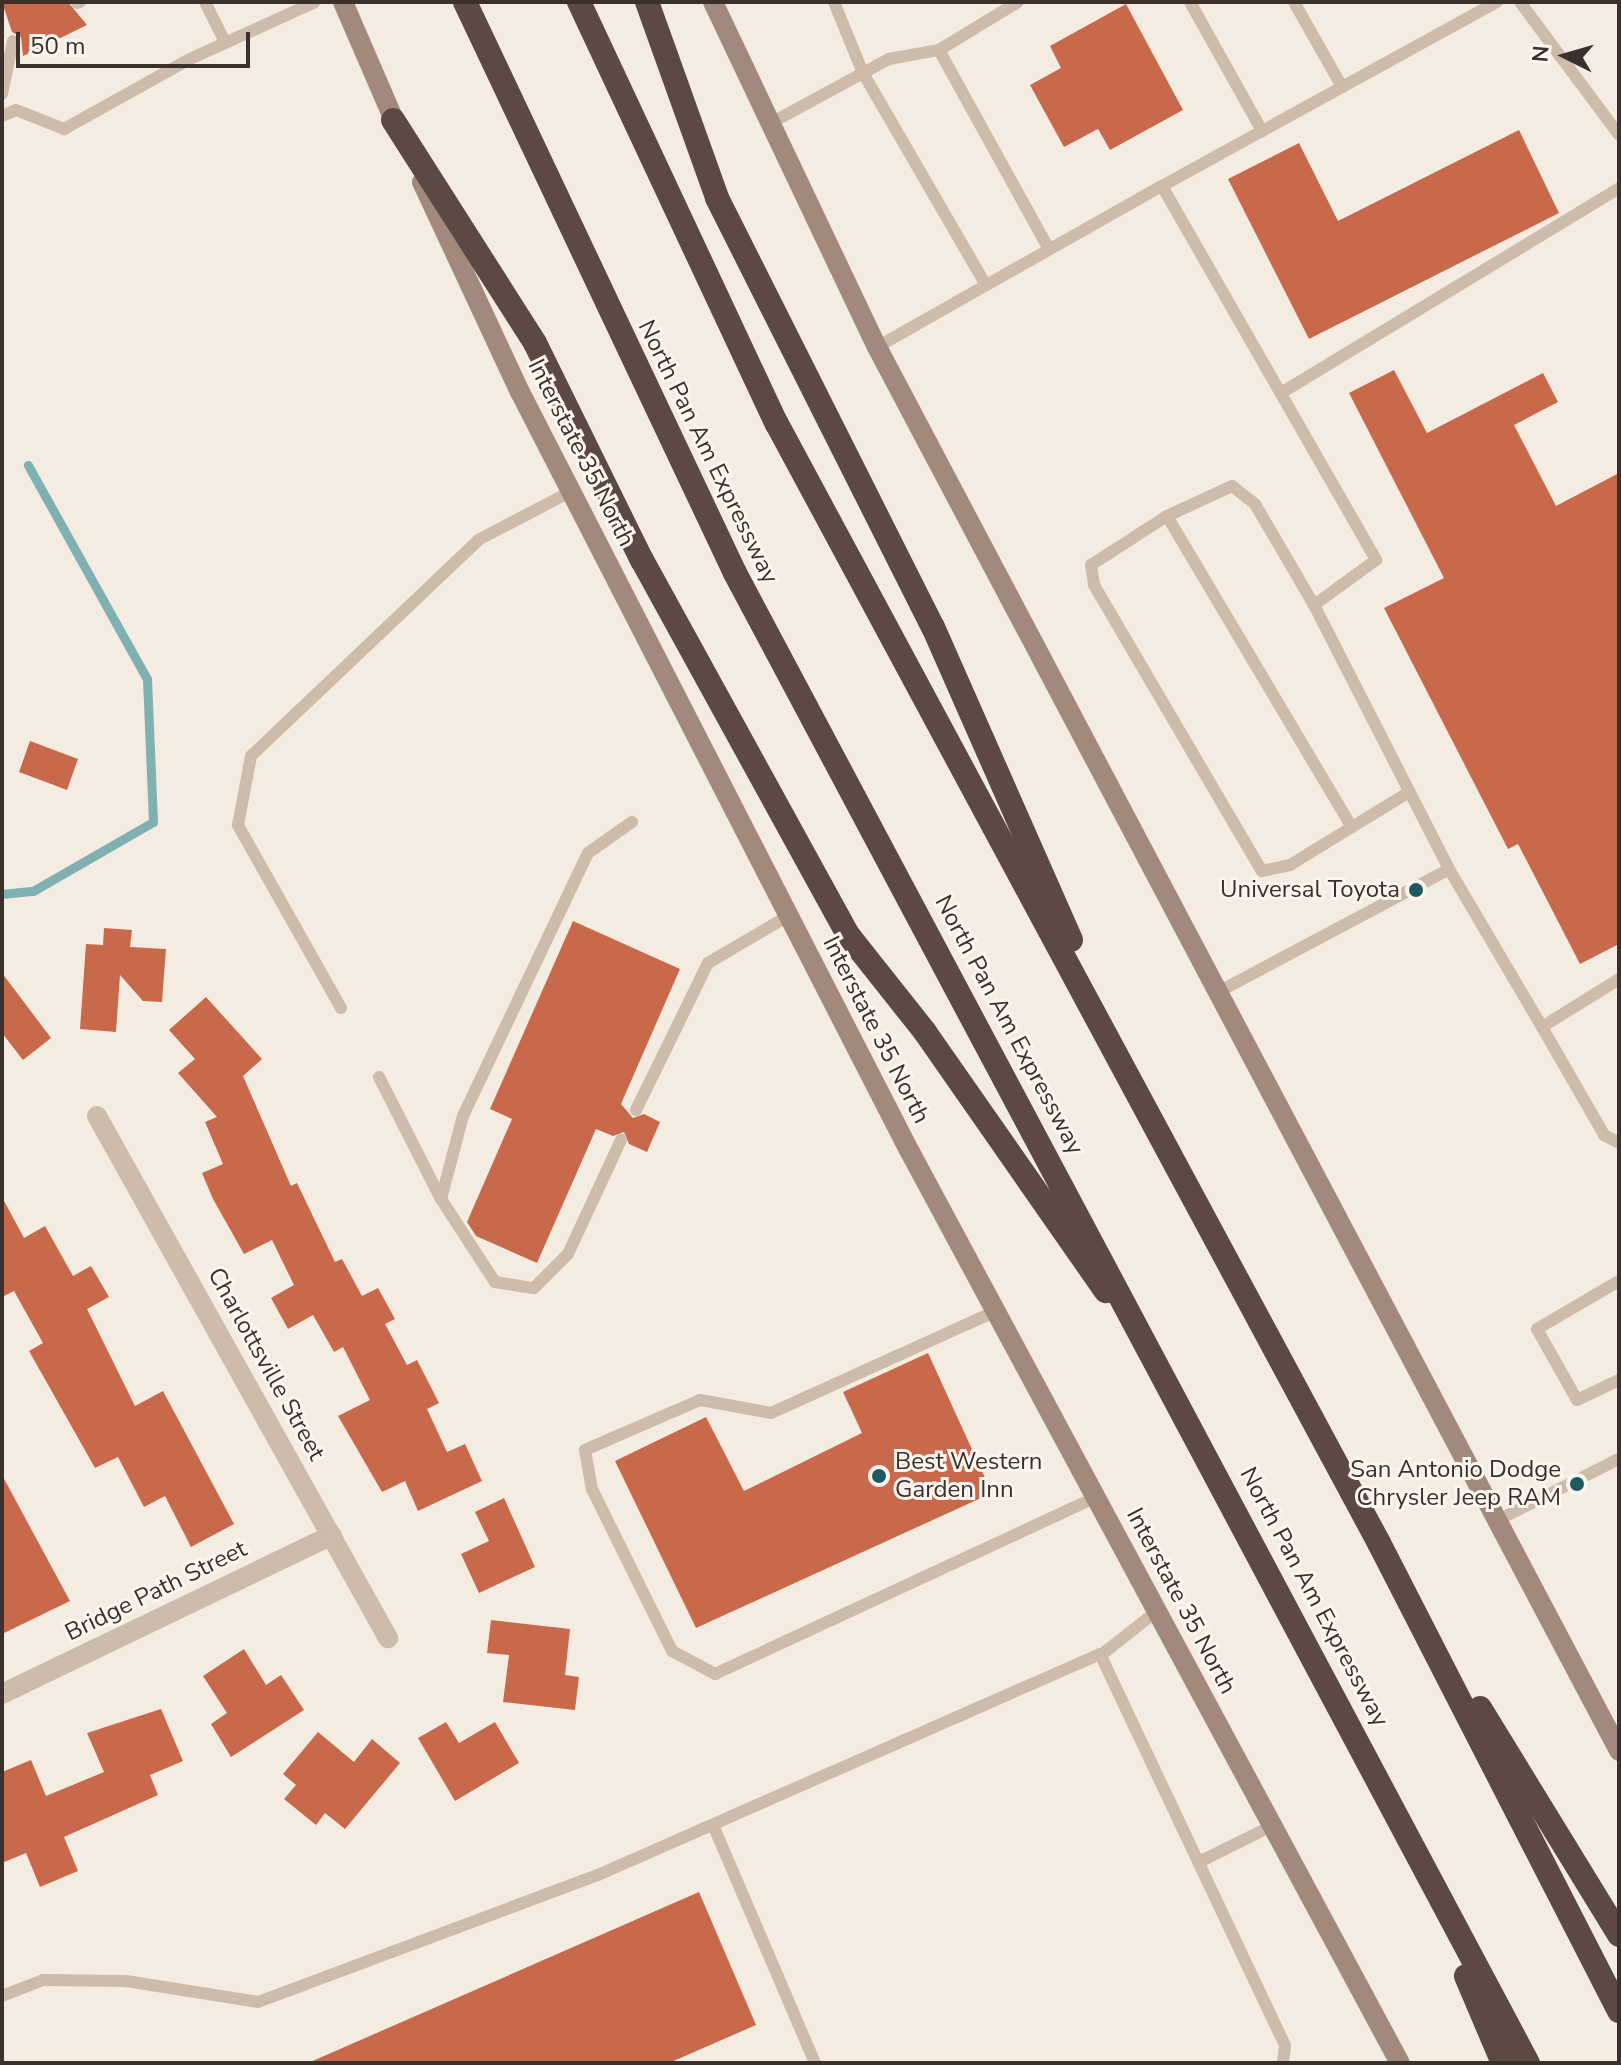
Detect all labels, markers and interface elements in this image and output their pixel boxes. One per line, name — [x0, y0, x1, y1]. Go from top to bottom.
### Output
scale bar — [20, 16, 254, 66]
north arrow — [1525, 16, 1605, 96]
text: 50 m — [30, 30, 86, 62]
text: N — [1525, 44, 1557, 63]
street label: North Pan Am Expressway — [632, 316, 784, 588]
street label: Interstate 35 North — [521, 355, 641, 551]
place label: Universal Toyota — [1220, 876, 1400, 904]
marker: Universal Toyota — [1407, 881, 1425, 899]
street label: North Pan Am Expressway — [928, 890, 1090, 1160]
street label: Interstate 35 North — [816, 932, 936, 1128]
street label: Charlottsville Street — [201, 1263, 331, 1465]
place label: Best Western Garden Inn — [895, 1448, 1042, 1504]
place label: San Antonio Dodge Chrysler Jeep RAM — [1350, 1456, 1561, 1512]
street label: North Pan Am Expressway — [1233, 1462, 1395, 1732]
marker: Best Western Garden Inn — [870, 1467, 888, 1485]
marker: San Antonio Dodge Chrysler Jeep RAM — [1568, 1475, 1586, 1493]
street label: Interstate 35 North — [1120, 1503, 1242, 1699]
street label: Bridge Path Street — [61, 1535, 251, 1647]

